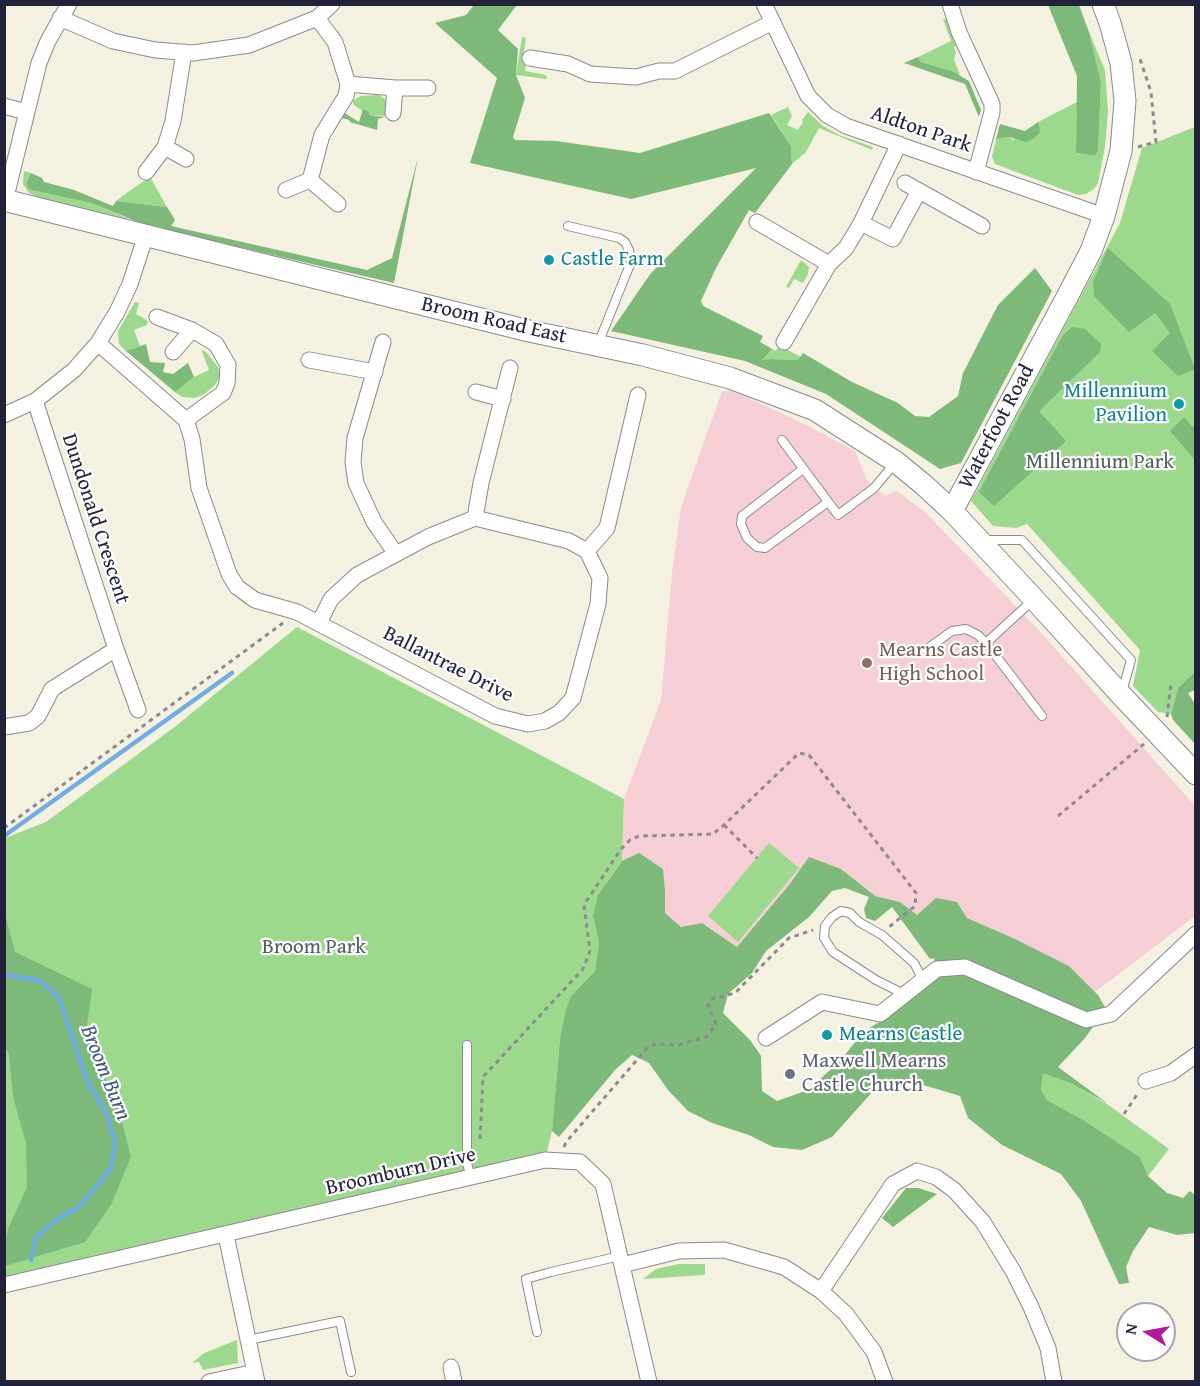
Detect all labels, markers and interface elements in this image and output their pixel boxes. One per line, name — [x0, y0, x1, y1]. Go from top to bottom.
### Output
street label: Aldton Park — [867, 101, 975, 159]
place label: Castle Farm — [561, 247, 664, 273]
marker: Castle Farm — [542, 253, 556, 267]
street label: Broom Road East — [419, 292, 569, 350]
street label: Waterfoot Road — [954, 361, 1040, 493]
place label: Millennium Pavilion — [1064, 379, 1167, 429]
marker: Millennium Pavilion — [1172, 397, 1186, 411]
street label: Dundonald Crescent — [56, 431, 134, 607]
park label: Millennium Park — [1026, 450, 1174, 476]
street label: Ballantrae Drive — [379, 621, 517, 709]
place label: Mearns Castle High School — [879, 638, 1002, 688]
marker: Mearns Castle High School — [860, 656, 874, 670]
park label: Broom Park — [262, 935, 366, 961]
water label: Broom Burn — [74, 1022, 136, 1124]
place label: Mearns Castle — [839, 1022, 962, 1048]
marker: Mearns Castle — [820, 1028, 834, 1042]
place label: Maxwell Mearns Castle Church — [802, 1049, 946, 1099]
marker: Maxwell Mearns Castle Church — [783, 1067, 797, 1081]
street label: Broomburn Drive — [324, 1142, 478, 1202]
north arrow — [1116, 1302, 1176, 1362]
text: N — [1117, 1321, 1143, 1336]

